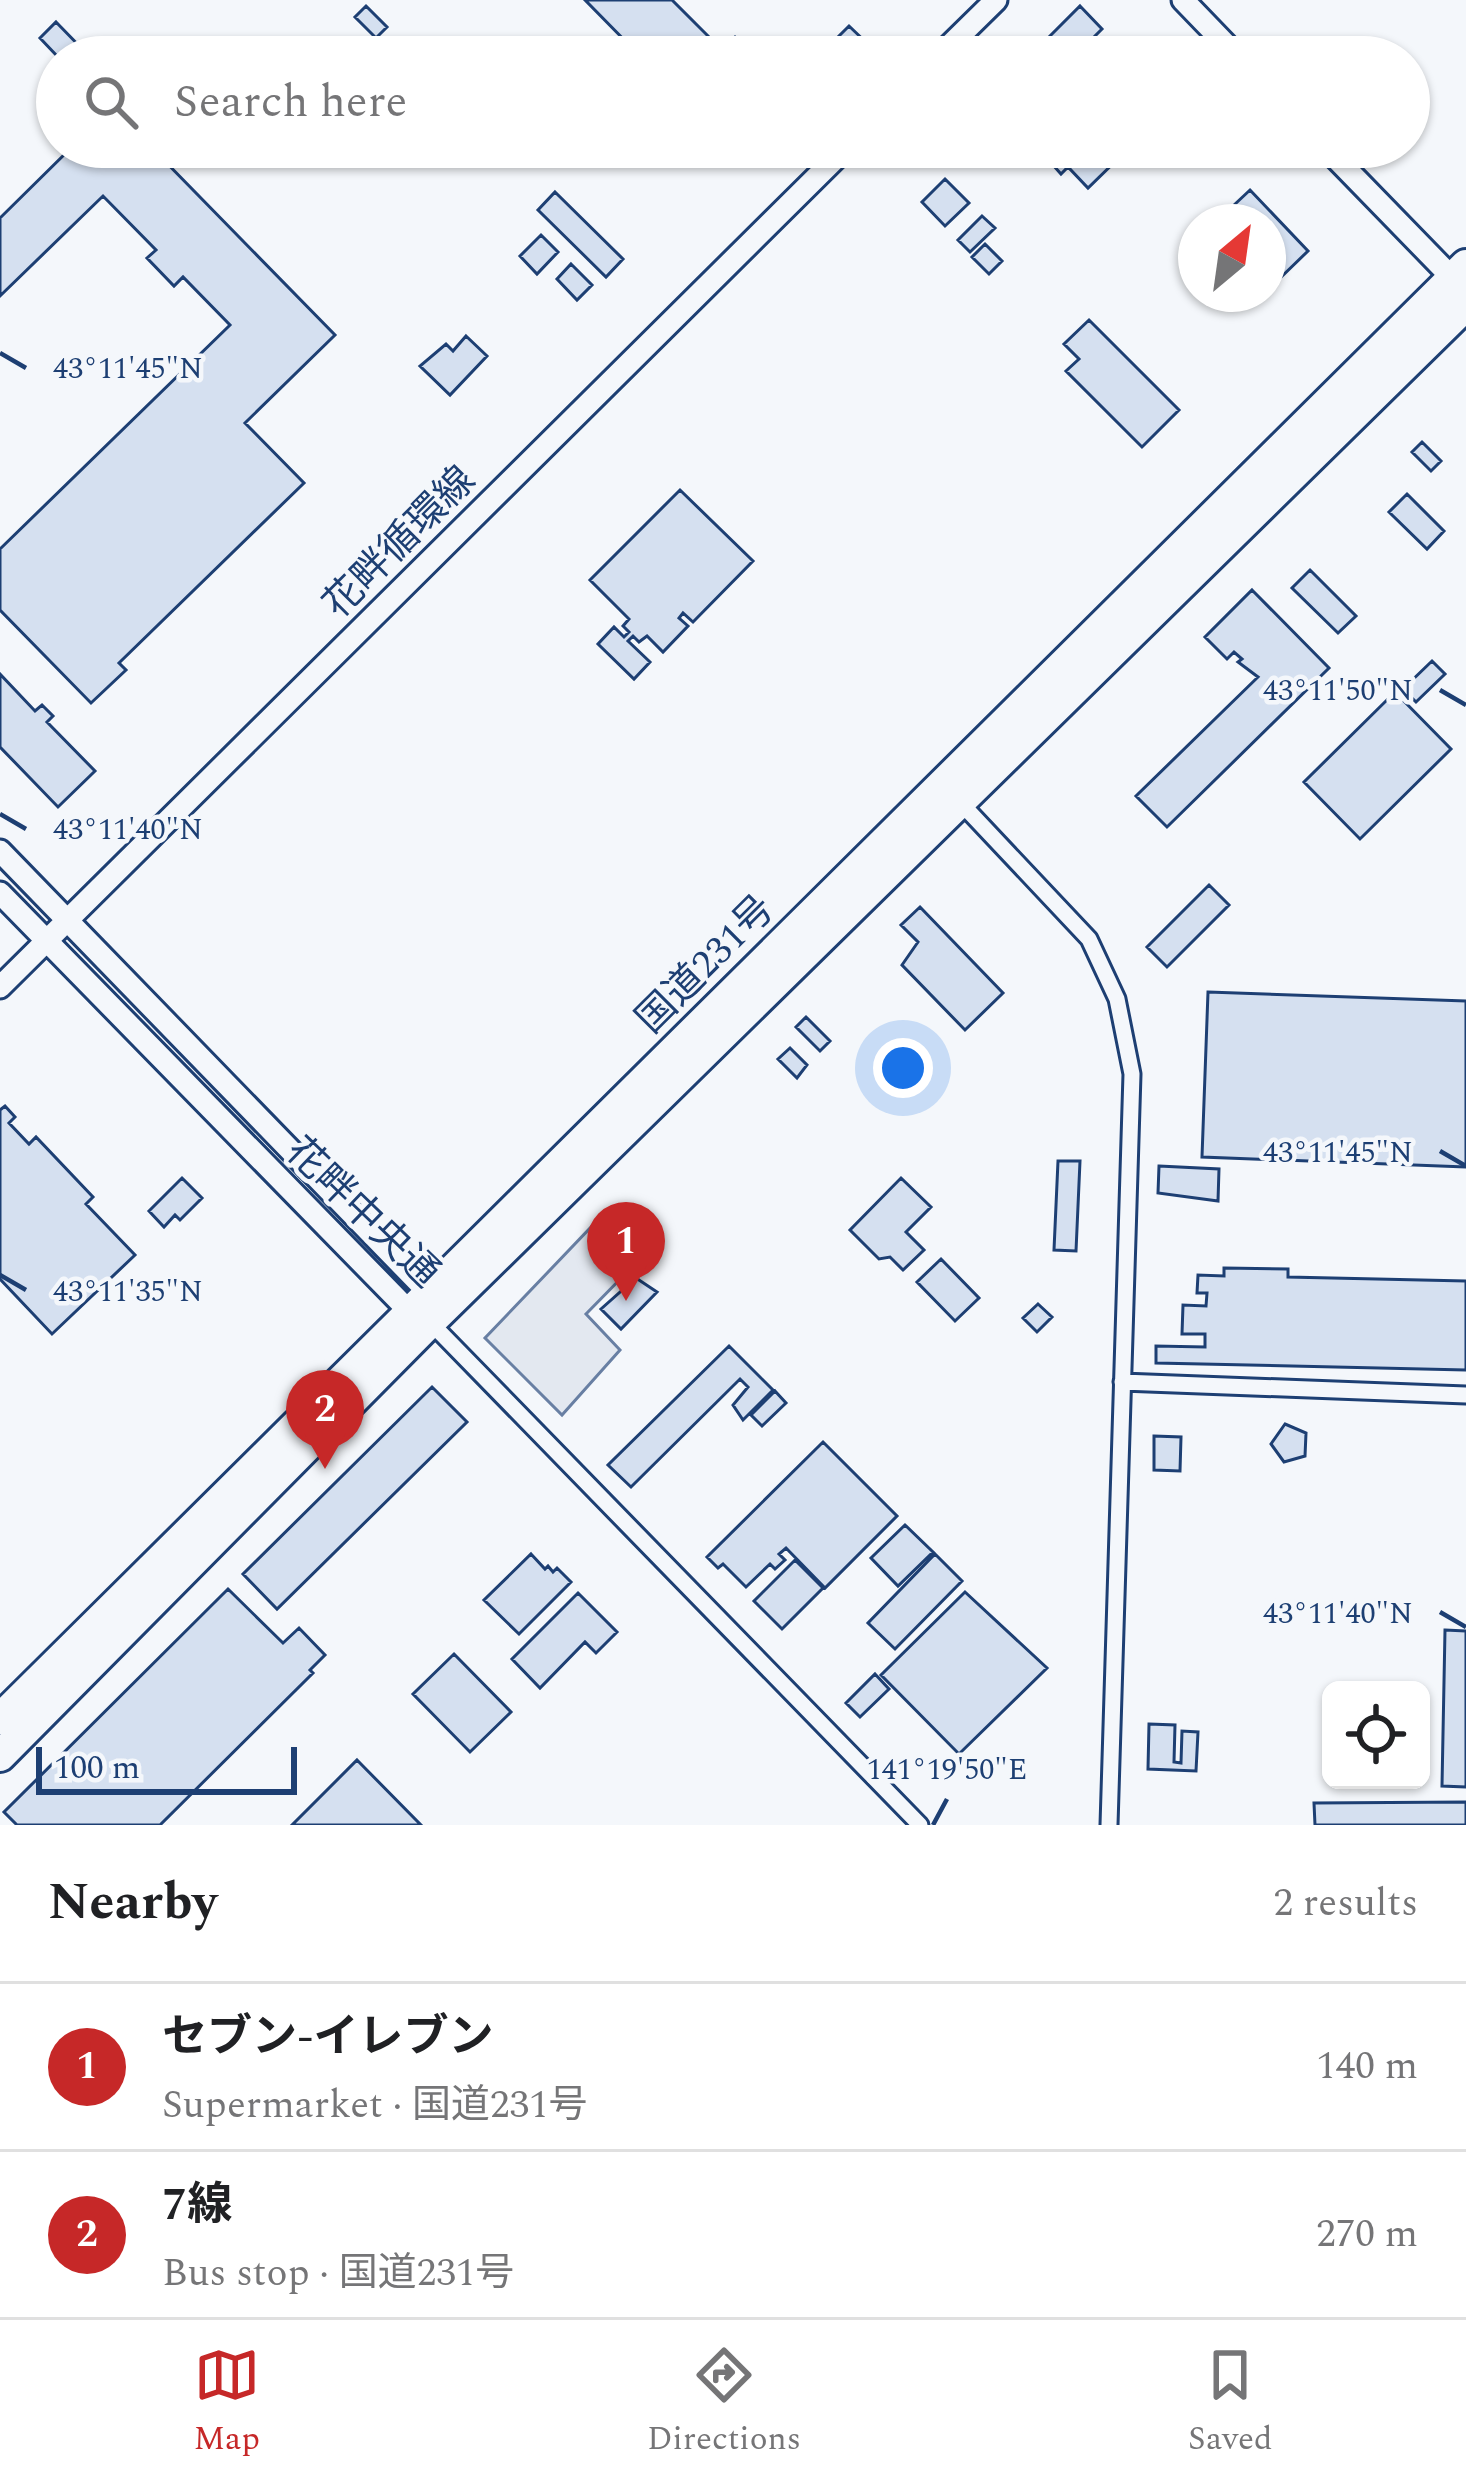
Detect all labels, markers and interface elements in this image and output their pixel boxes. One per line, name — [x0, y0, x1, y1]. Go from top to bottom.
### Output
search box — [36, 36, 1430, 168]
text: Search here — [174, 68, 407, 137]
icon: search — [78, 69, 144, 135]
north arrow — [1178, 204, 1286, 312]
text: 43°11'45"N — [53, 346, 203, 392]
street label: 花畔循環線 — [310, 453, 490, 633]
text: 43°11'50"N — [1263, 668, 1413, 714]
text: 43°11'40"N — [53, 807, 203, 853]
street label: 国道231号 — [623, 882, 789, 1048]
your location — [873, 1038, 933, 1098]
street label: 花畔中央通 — [272, 1124, 453, 1302]
text: 43°11'45"N — [1263, 1130, 1413, 1176]
pin: 1 — [587, 1202, 665, 1301]
text: 43°11'35"N — [53, 1269, 203, 1315]
pin: 2 — [286, 1370, 364, 1469]
text: 43°11'40"N — [1263, 1591, 1413, 1637]
map controls — [1322, 1681, 1430, 1789]
button: locate — [1322, 1681, 1430, 1789]
scale bar — [36, 1741, 297, 1794]
text: 100 m — [54, 1743, 140, 1793]
text: 141°19'50"E — [867, 1747, 1027, 1793]
text: Nearby — [48, 1864, 217, 1942]
text: 2 results — [1274, 1874, 1418, 1933]
text: セブン-イレブン — [162, 2003, 494, 2072]
text: 1 — [76, 2037, 98, 2096]
text: 140 m — [1316, 2037, 1418, 2096]
text: Supermarket · 国道231号 — [162, 2076, 588, 2135]
text: 7線 — [162, 2171, 232, 2240]
text: 2 — [76, 2205, 98, 2264]
text: 270 m — [1316, 2205, 1418, 2264]
text: Bus stop · 国道231号 — [162, 2244, 514, 2303]
tab: Map — [193, 2342, 260, 2464]
tab: Directions — [647, 2342, 801, 2464]
tab: Saved — [1188, 2342, 1273, 2464]

